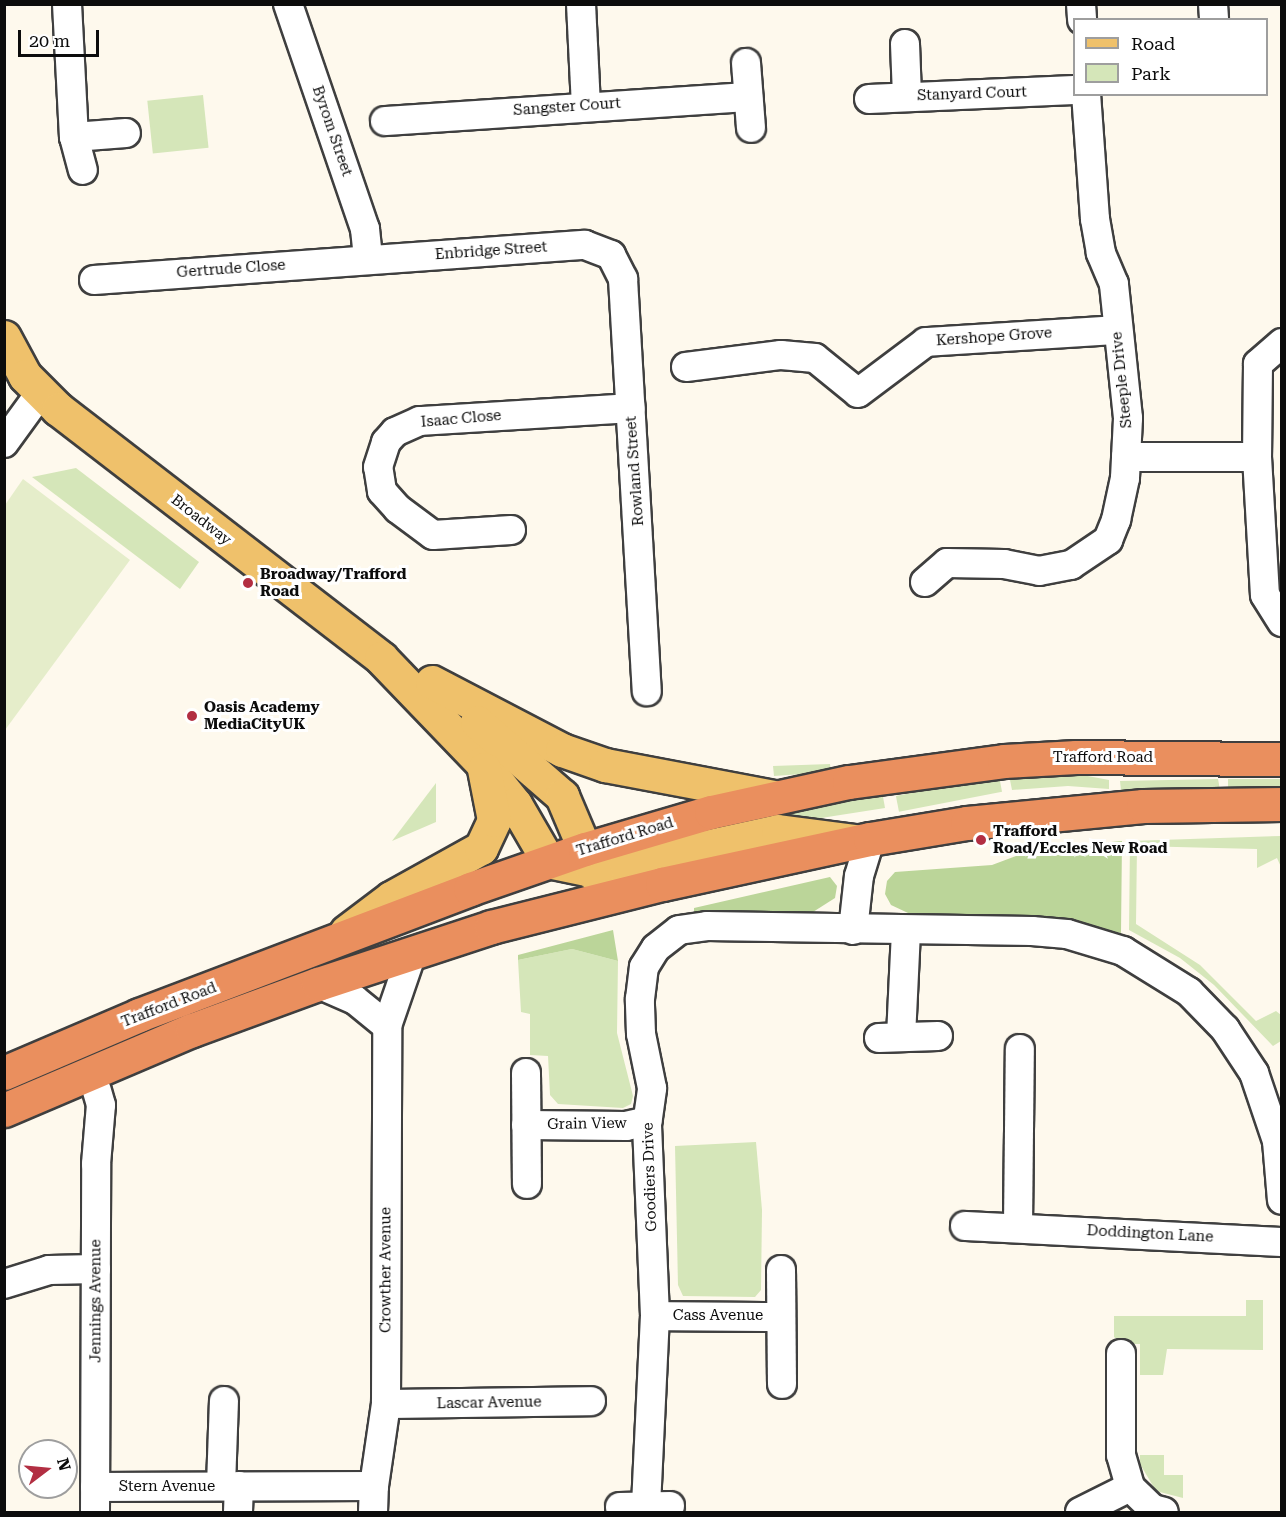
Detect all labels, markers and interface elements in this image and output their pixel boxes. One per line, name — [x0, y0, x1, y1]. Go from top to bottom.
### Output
scale bar — [21, 18, 102, 56]
legend — [1073, 18, 1268, 96]
text: 20 m — [29, 30, 70, 51]
text: Road — [1131, 33, 1175, 54]
text: Park — [1131, 63, 1171, 84]
street label: Byrom Street — [308, 83, 356, 179]
street label: Stanyard Court — [917, 83, 1027, 105]
street label: Sangster Court — [513, 94, 621, 120]
street label: Enbridge Street — [434, 238, 548, 264]
street label: Gertrude Close — [176, 256, 286, 282]
street label: Kershope Grove — [935, 324, 1053, 350]
street label: Steeple Drive — [1108, 331, 1136, 429]
street label: Isaac Close — [420, 407, 502, 431]
street label: Rowland Street — [622, 415, 648, 527]
street label: Broadway — [167, 491, 235, 549]
place label: Broadway/Trafford Road — [260, 565, 407, 600]
marker: Broadway/Trafford Road — [241, 576, 255, 590]
place label: Oasis Academy MediaCityUK — [204, 698, 320, 733]
marker: Oasis Academy MediaCityUK — [185, 709, 199, 723]
street label: Trafford Road — [1053, 749, 1153, 767]
street label: Trafford Road — [574, 814, 676, 860]
place label: Trafford Road/Eccles New Road — [993, 822, 1168, 857]
marker: Trafford Road/Eccles New Road — [974, 833, 988, 847]
street label: Trafford Road — [119, 979, 219, 1031]
street label: Grain View — [547, 1114, 627, 1134]
street label: Goodiers Drive — [639, 1122, 661, 1232]
street label: Crowther Avenue — [377, 1207, 395, 1333]
street label: Doddington Lane — [1086, 1222, 1214, 1246]
street label: Jennings Avenue — [87, 1239, 105, 1363]
street label: Cass Avenue — [673, 1307, 763, 1325]
street label: Lascar Avenue — [436, 1393, 542, 1413]
north arrow — [18, 1439, 78, 1499]
text: N — [53, 1456, 75, 1473]
street label: Stern Avenue — [119, 1478, 215, 1496]

